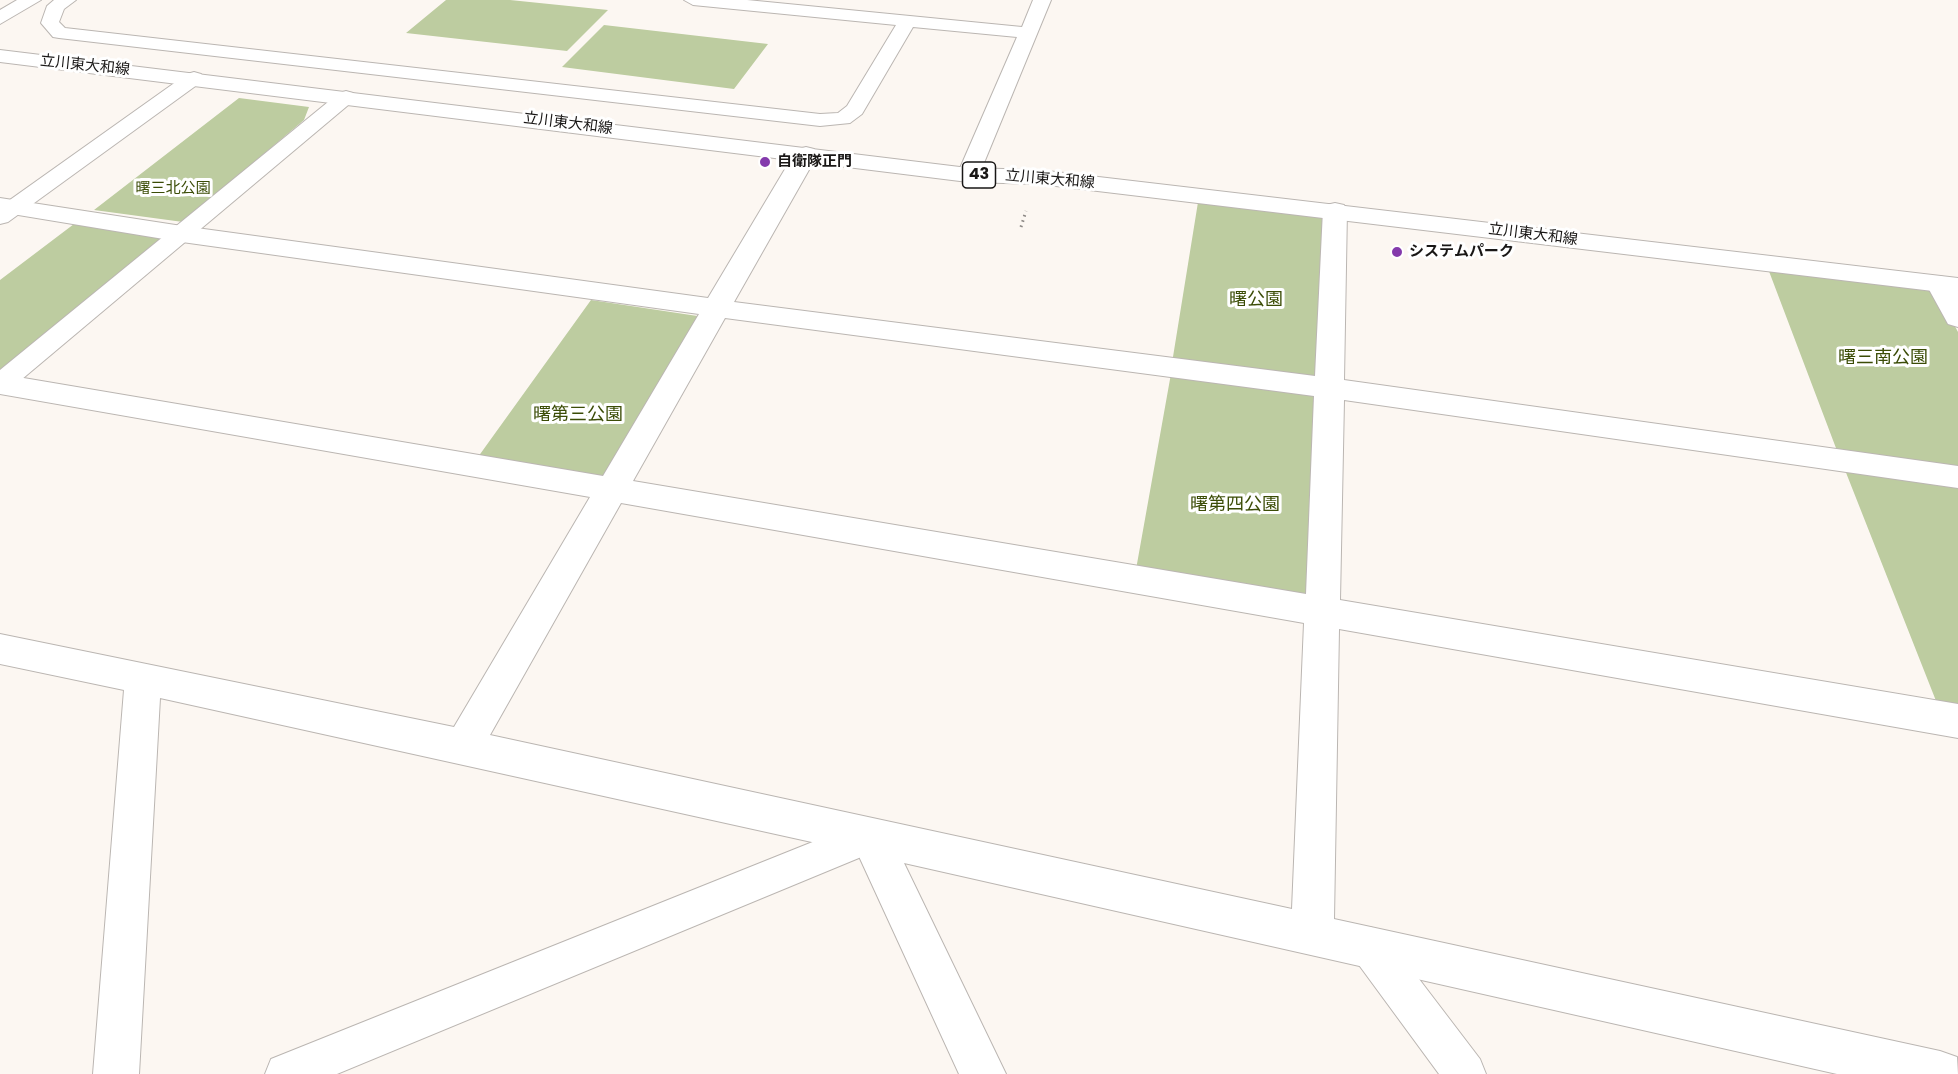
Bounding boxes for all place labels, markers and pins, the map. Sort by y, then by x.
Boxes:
place label: 自衛隊正門 [777,153,852,171]
marker: 自衛隊正門 [758,155,772,169]
place label: システムパーク [1409,243,1514,261]
marker: システムパーク [1390,245,1404,259]

